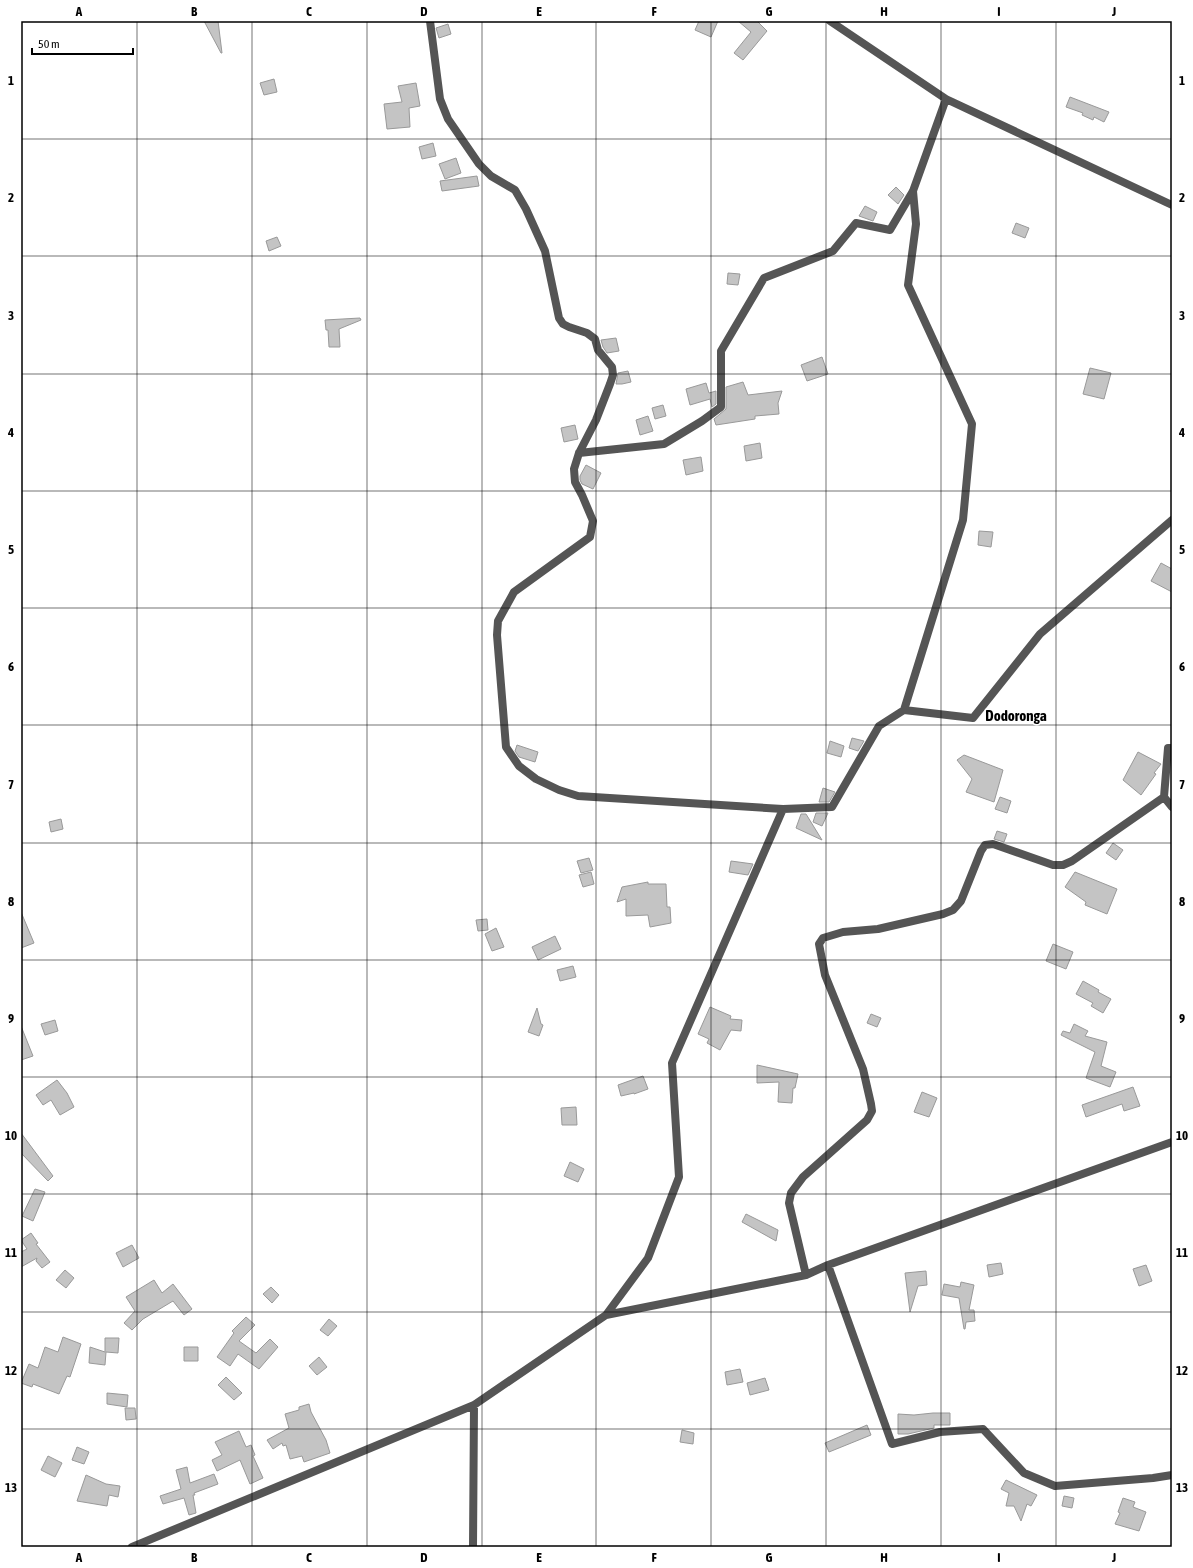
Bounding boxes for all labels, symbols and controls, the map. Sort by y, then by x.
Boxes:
text: A [75,4,83,19]
text: B [191,4,198,19]
text: C [306,4,312,19]
text: D [420,4,428,19]
text: E [536,4,542,19]
text: F [651,4,657,19]
text: G [766,4,773,19]
text: H [880,4,888,19]
text: I [997,4,1001,19]
text: J [1111,4,1116,19]
scale bar [32,30,133,56]
text: 50 m [38,37,60,51]
text: 1 [8,73,14,88]
text: 1 [1179,73,1185,88]
text: 2 [8,190,14,205]
text: 2 [1179,190,1185,205]
text: 3 [8,308,14,323]
text: 3 [1179,308,1185,323]
text: 4 [7,425,14,440]
text: 4 [1178,425,1185,440]
text: 5 [8,542,14,557]
text: 5 [1179,542,1185,557]
text: 6 [8,659,14,674]
text: 6 [1179,659,1185,674]
district label: Dodoronga [985,707,1047,724]
text: 7 [8,777,14,792]
text: 7 [1179,777,1185,792]
text: 8 [8,894,14,909]
text: 8 [1179,894,1185,909]
text: 9 [8,1011,14,1026]
text: 9 [1179,1011,1185,1026]
text: 10 [5,1128,17,1143]
text: 10 [1176,1128,1188,1143]
text: 11 [5,1245,17,1260]
text: 11 [1176,1245,1188,1260]
text: 12 [5,1363,17,1378]
text: 12 [1176,1363,1188,1378]
text: 13 [5,1480,17,1495]
text: 13 [1176,1480,1188,1495]
text: A [75,1550,83,1565]
text: B [191,1550,198,1565]
text: C [306,1550,312,1565]
text: D [420,1550,428,1565]
text: E [536,1550,542,1565]
text: F [651,1550,657,1565]
text: G [766,1550,773,1565]
text: H [880,1550,888,1565]
text: I [997,1550,1001,1565]
text: J [1111,1550,1116,1565]

